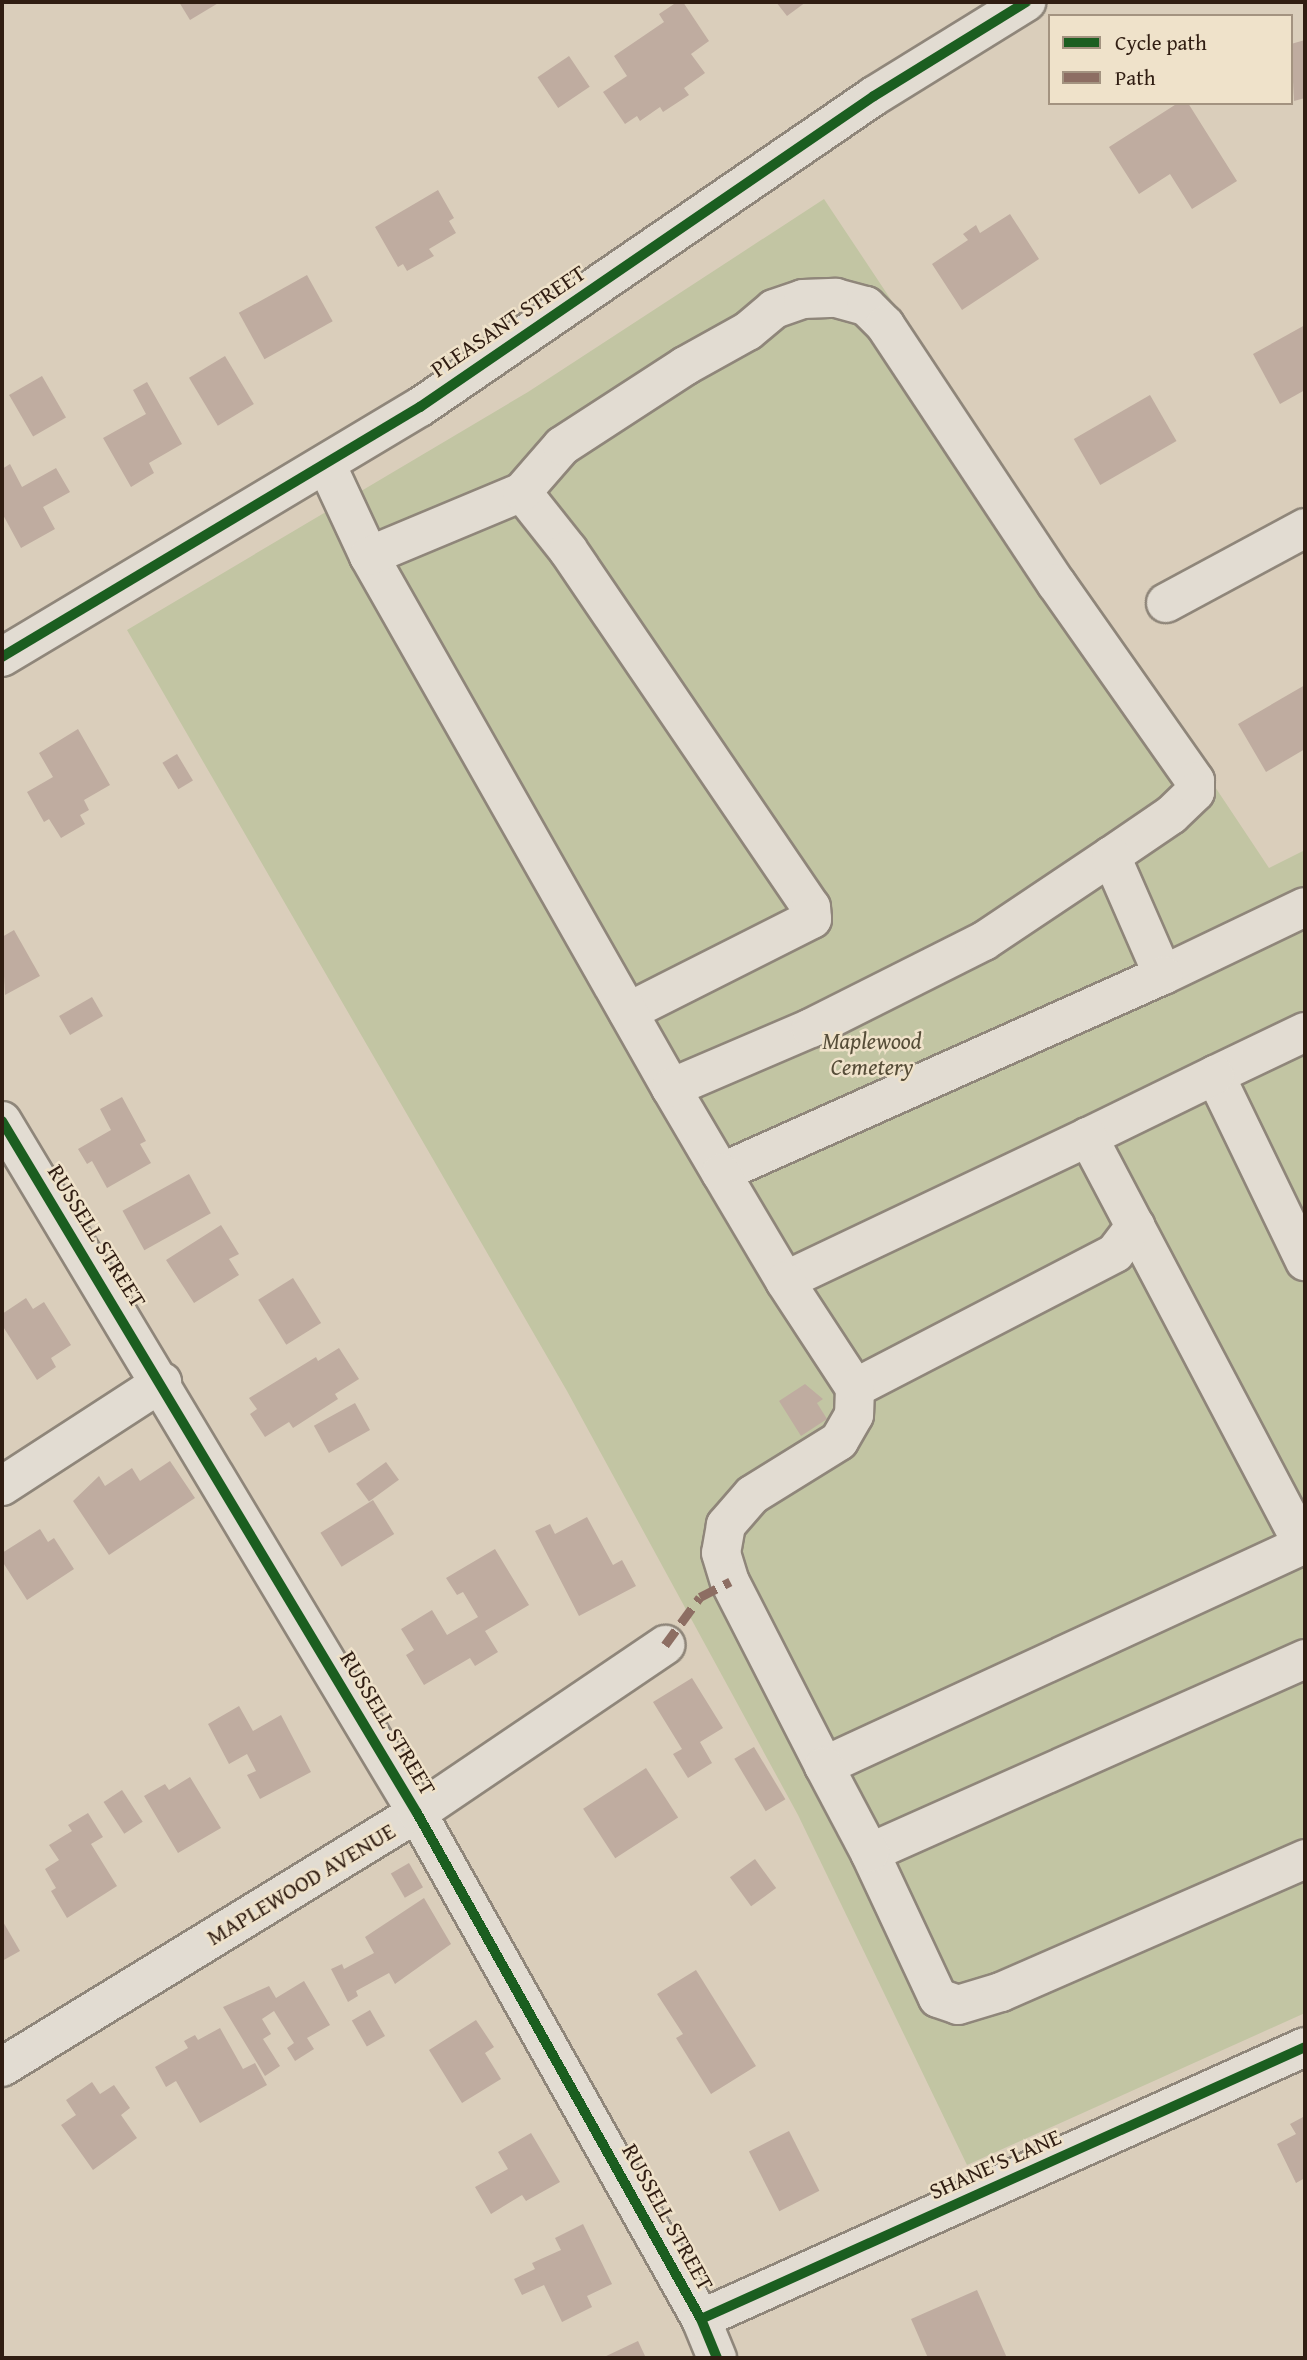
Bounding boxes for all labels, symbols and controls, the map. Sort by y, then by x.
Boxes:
legend [1048,14,1293,105]
text: Cycle path [1115,27,1207,58]
text: Path [1115,62,1155,93]
street label: PLEASANT STREET [425,259,591,383]
park label: Maplewood Cemetery [822,1027,922,1081]
street label: RUSSELL STREET [42,1159,152,1313]
street label: RUSSELL STREET [334,1646,442,1800]
street label: MAPLEWOOD AVENUE [202,1817,400,1951]
street label: SHANE'S LANE [925,2123,1065,2205]
street label: RUSSELL STREET [616,2139,720,2295]

